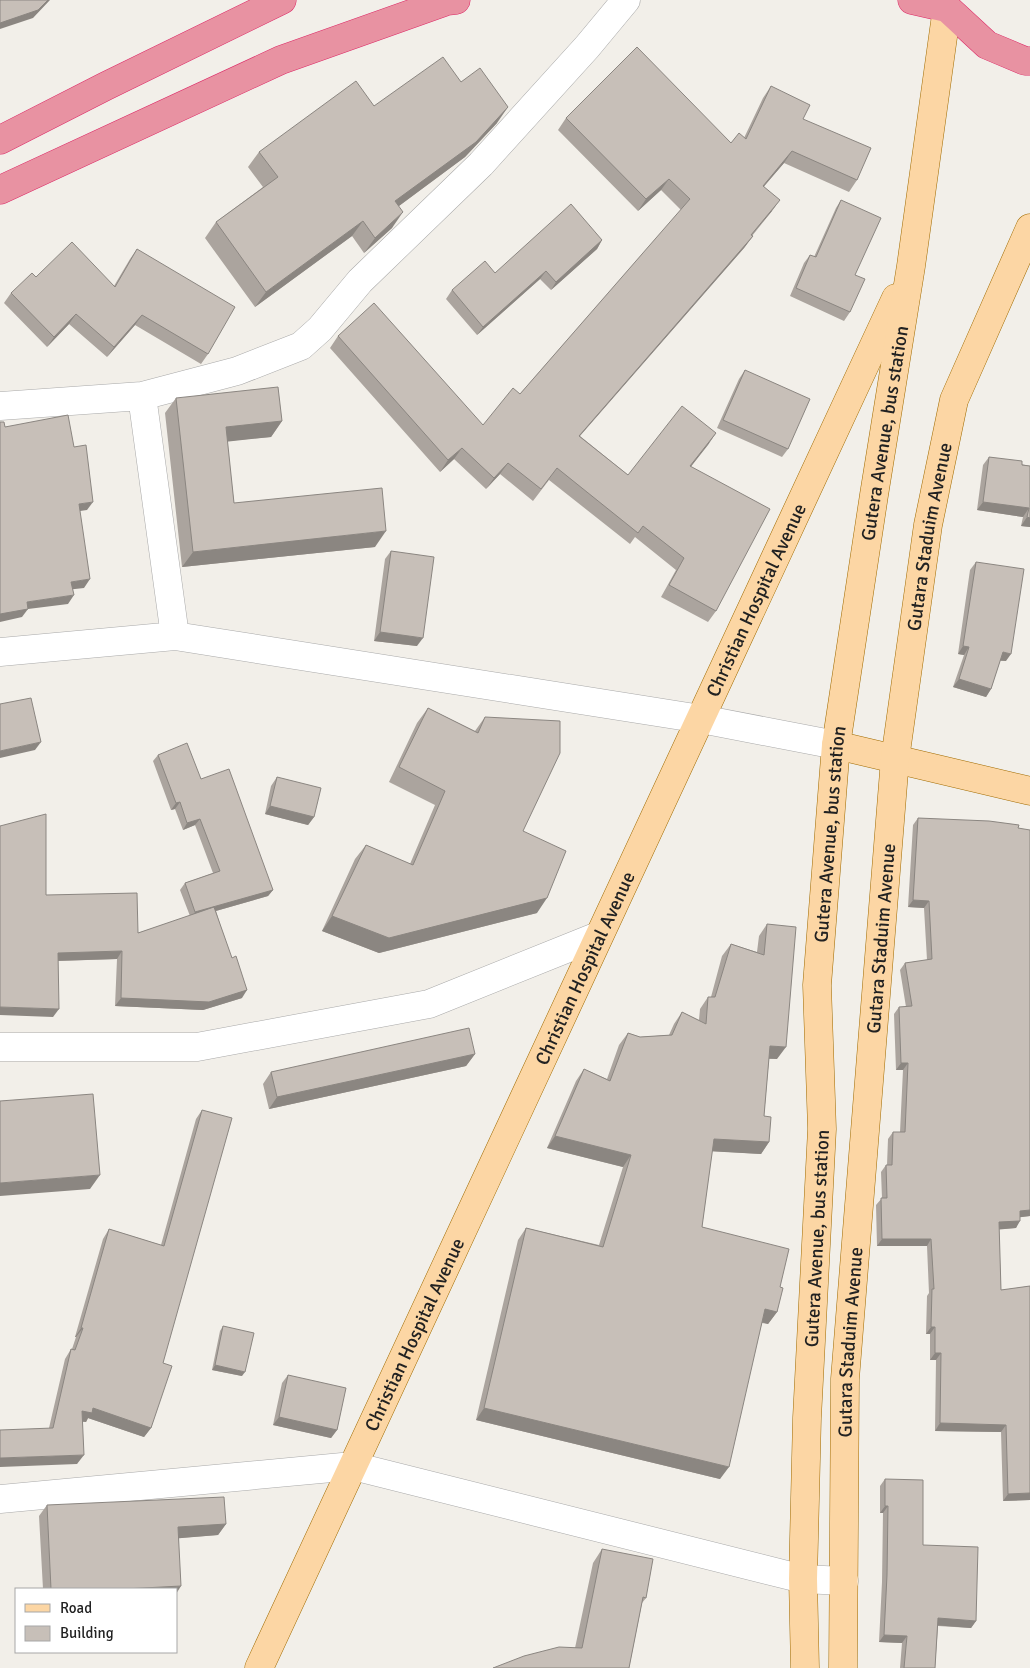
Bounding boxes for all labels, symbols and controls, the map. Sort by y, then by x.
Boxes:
street label: Gutera Avenue, bus station [856,324,914,542]
street label: Gutara Staduim Avenue [902,440,958,632]
street label: Christian Hospital Avenue [701,500,812,701]
street label: Gutera Avenue, bus station [809,724,852,944]
street label: Gutara Staduim Avenue [862,842,901,1035]
street label: Christian Hospital Avenue [530,868,641,1069]
street label: Gutera Avenue, bus station [800,1129,835,1348]
street label: Christian Hospital Avenue [360,1234,470,1435]
street label: Gutara Staduim Avenue [834,1246,869,1437]
legend [15,1588,178,1653]
text: Road [60,1599,92,1617]
text: Building [60,1624,114,1642]

